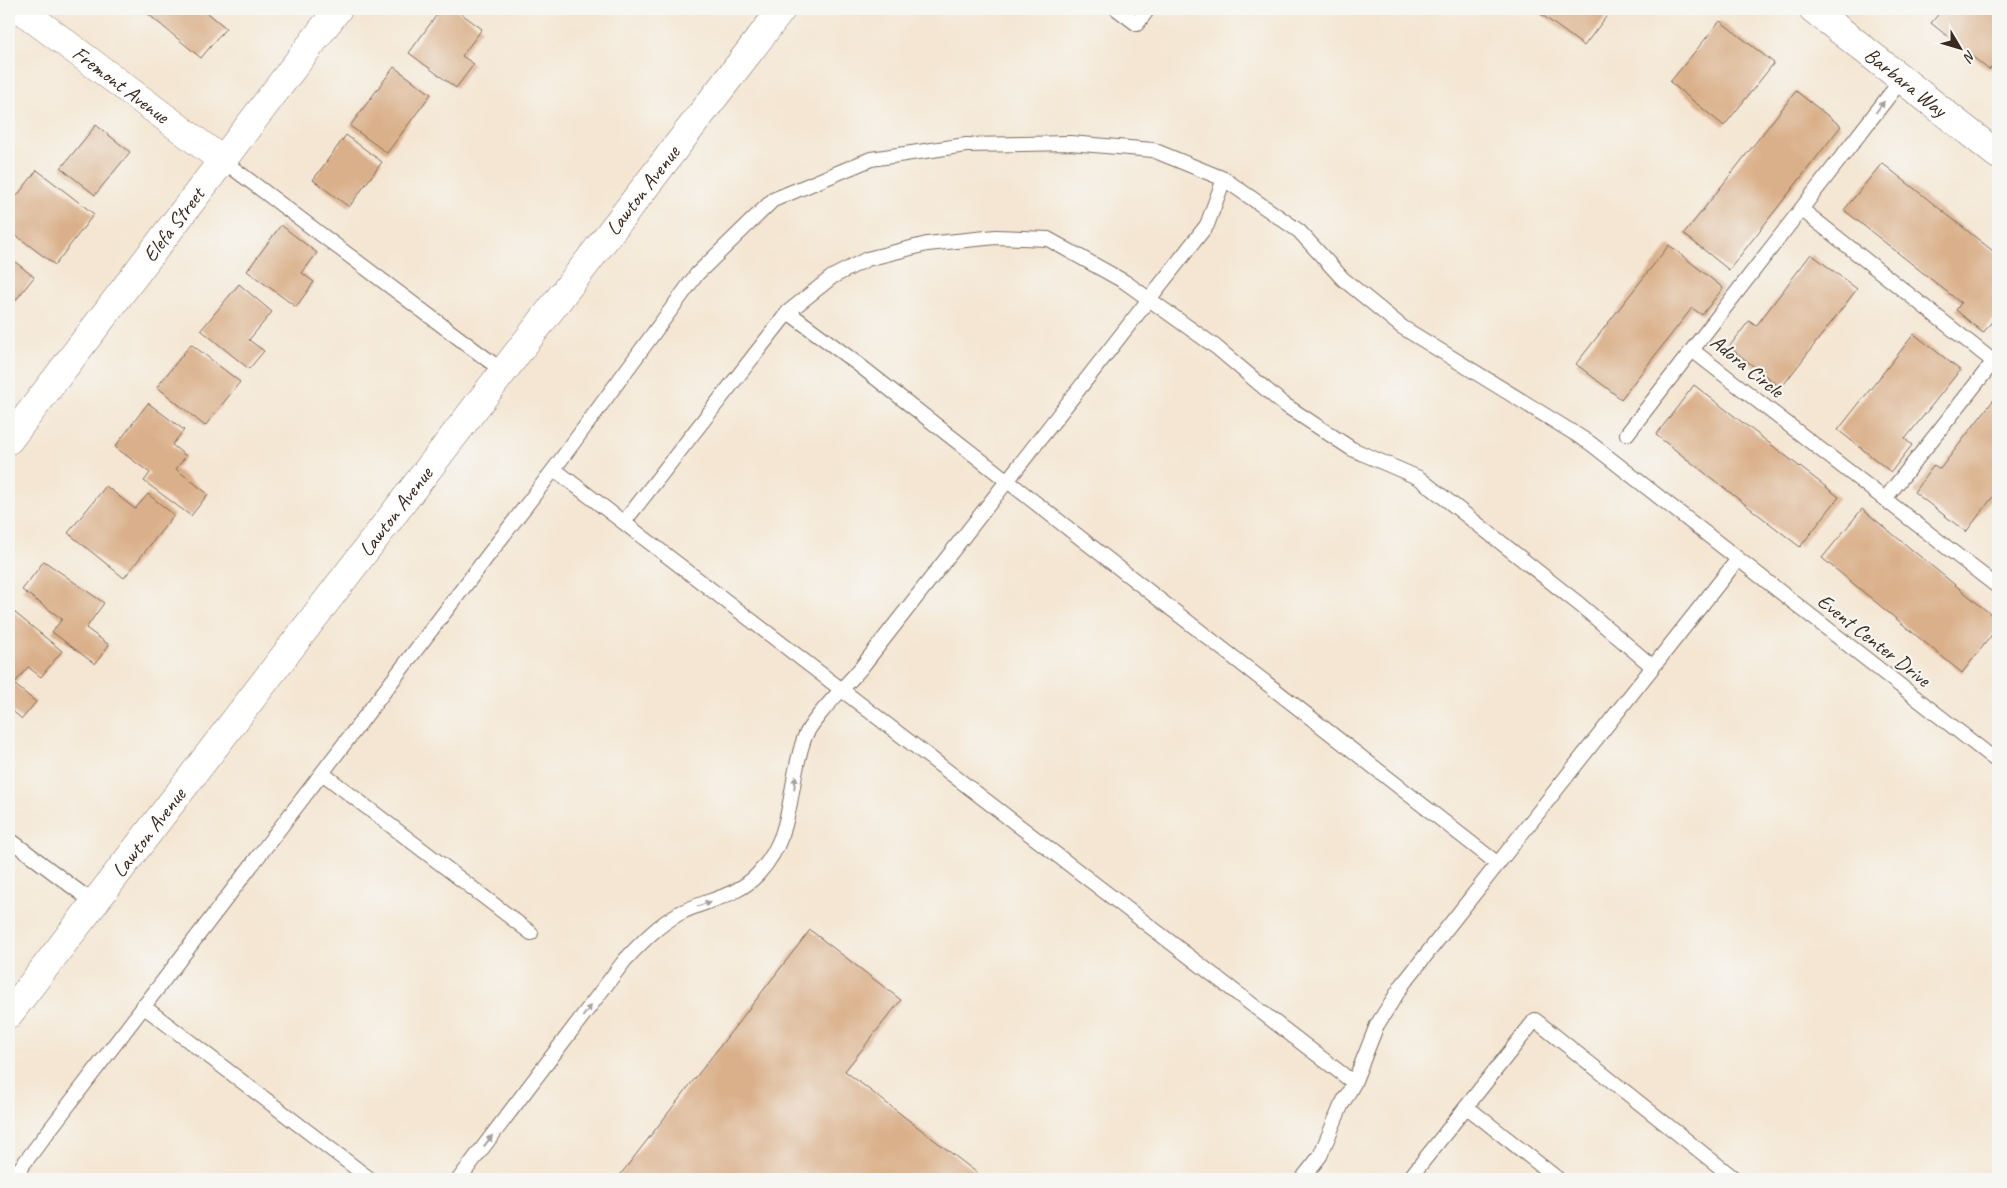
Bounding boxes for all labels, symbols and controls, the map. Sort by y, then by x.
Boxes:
north arrow [1934,22,1984,72]
street label: Fremont Avenue [68,40,175,130]
street label: Barbara Way [1859,42,1953,124]
text: N [1959,47,1979,66]
one-way arrow [1875,101,1886,114]
street label: Lawton Avenue [600,140,686,240]
street label: Elefa Street [137,181,211,267]
street label: Adora Circle [1705,329,1790,405]
street label: Lawton Avenue [353,461,439,561]
street label: Event Center Drive [1812,588,1937,693]
one-way arrow [791,774,799,790]
street label: Lawton Avenue [106,782,192,882]
one-way arrow [697,900,712,907]
one-way arrow [582,1004,592,1018]
one-way arrow [483,1134,494,1147]

